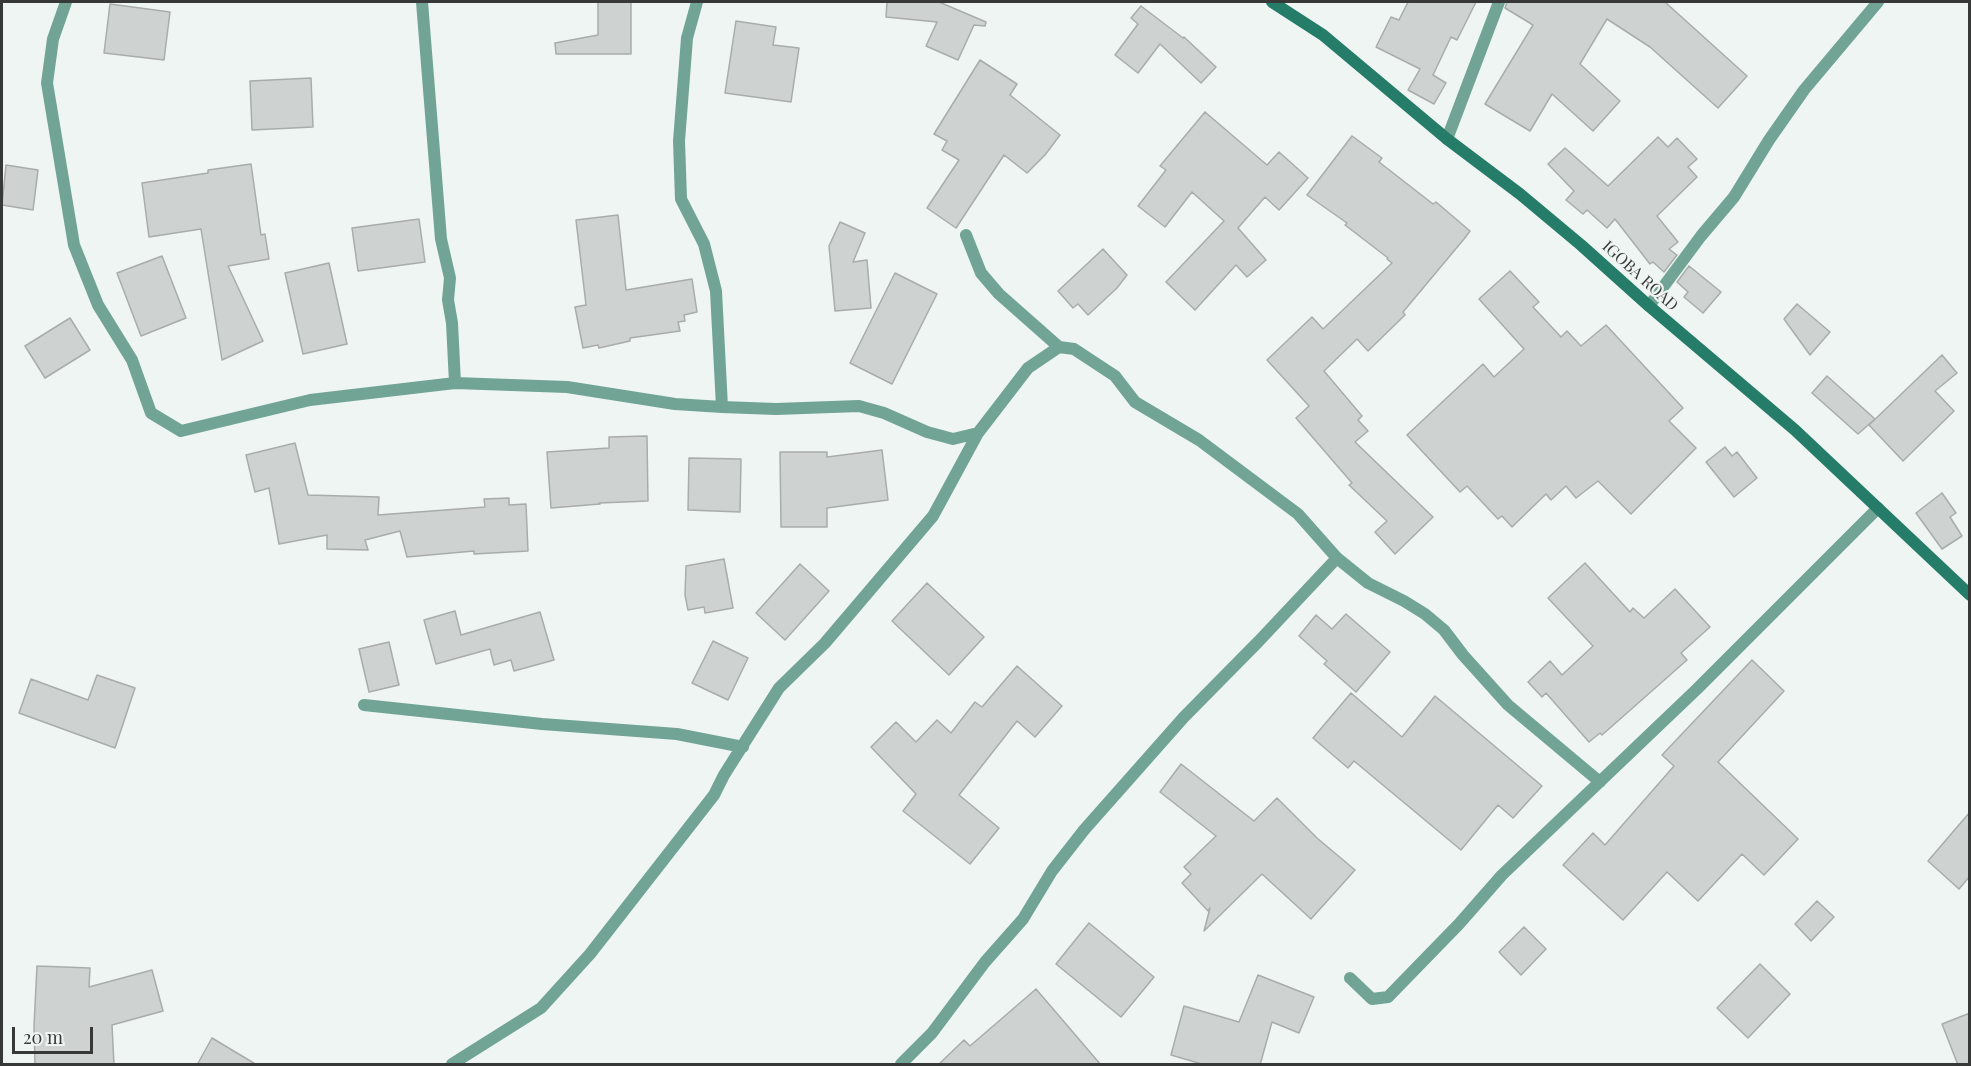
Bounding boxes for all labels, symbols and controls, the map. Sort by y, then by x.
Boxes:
street label: IGOBA ROAD [1598,237,1682,315]
scale bar [15,1015,96,1053]
text: 20 m [23,1025,63,1049]

